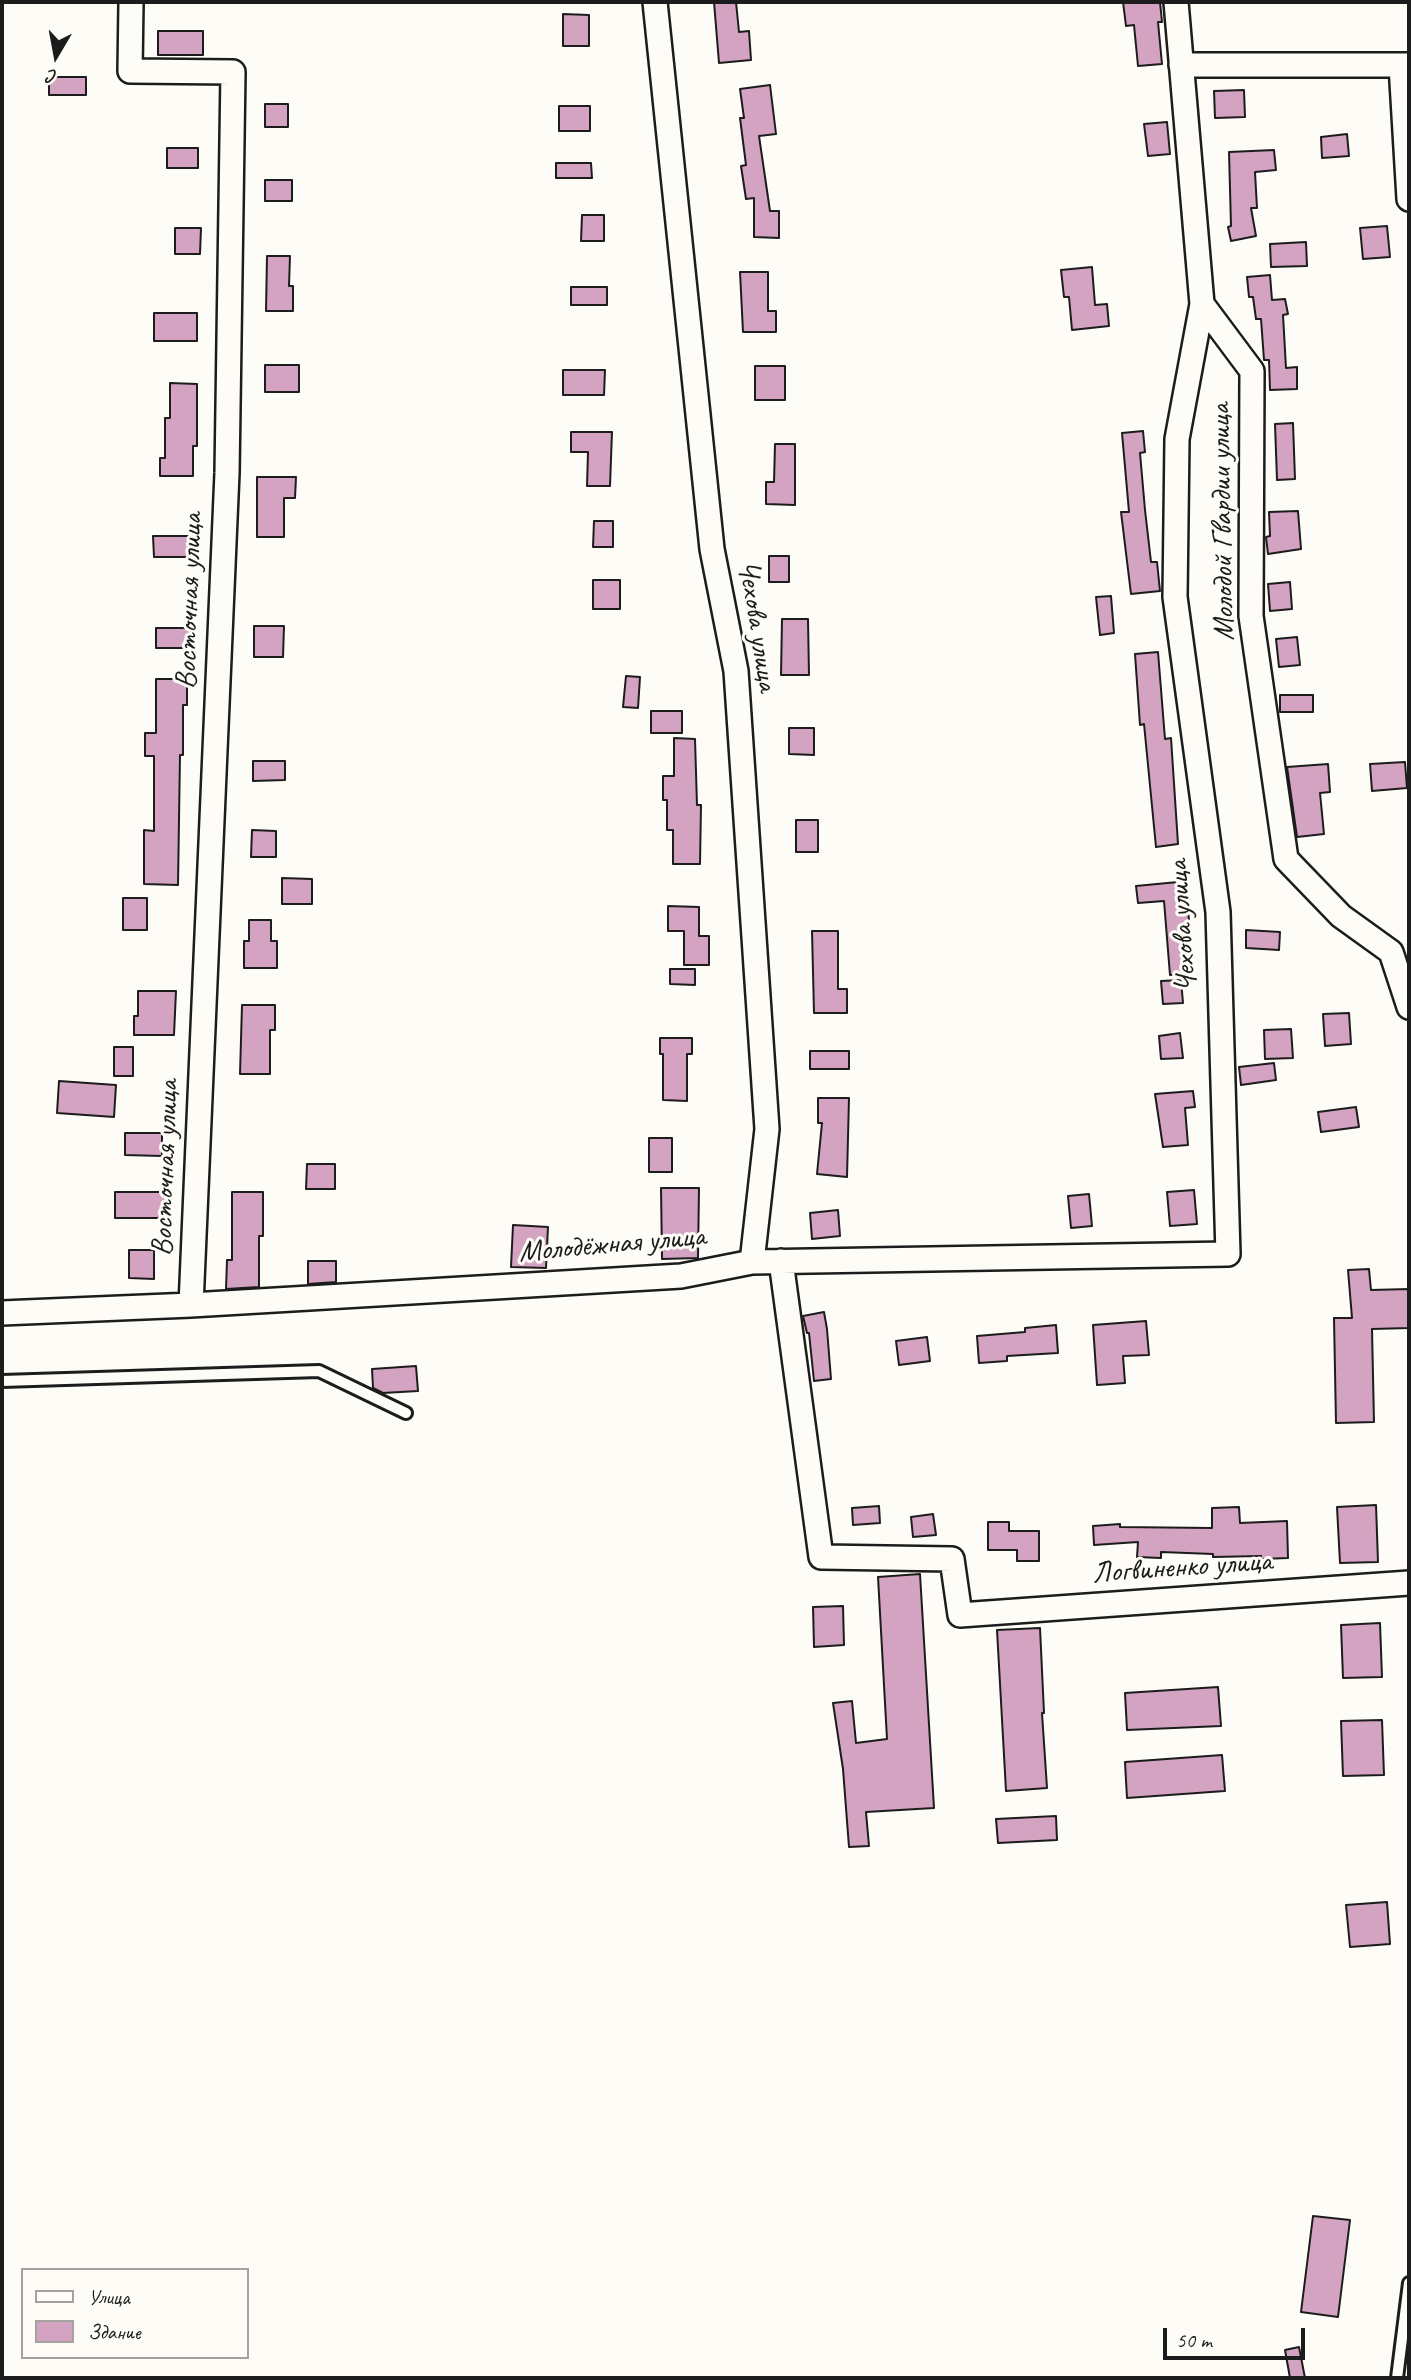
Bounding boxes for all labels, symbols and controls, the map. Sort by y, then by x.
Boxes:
north arrow [21,21,91,91]
text: С [46,64,59,89]
street label: Молодой Гвардии улица [1203,403,1243,641]
street label: Восточная улица [169,512,211,690]
street label: Чехова улица [729,558,785,694]
street label: Чехова улица [1160,859,1206,993]
street label: Восточная улица [145,1079,187,1257]
street label: Молодёжная улица [517,1219,707,1271]
street label: Логвиненко улица [1091,1544,1273,1592]
legend [21,2268,248,2359]
text: Улица [88,2284,130,2310]
scale bar [1166,2314,1308,2358]
text: Здание [88,2319,141,2345]
text: 50 m [1176,2327,1212,2353]

